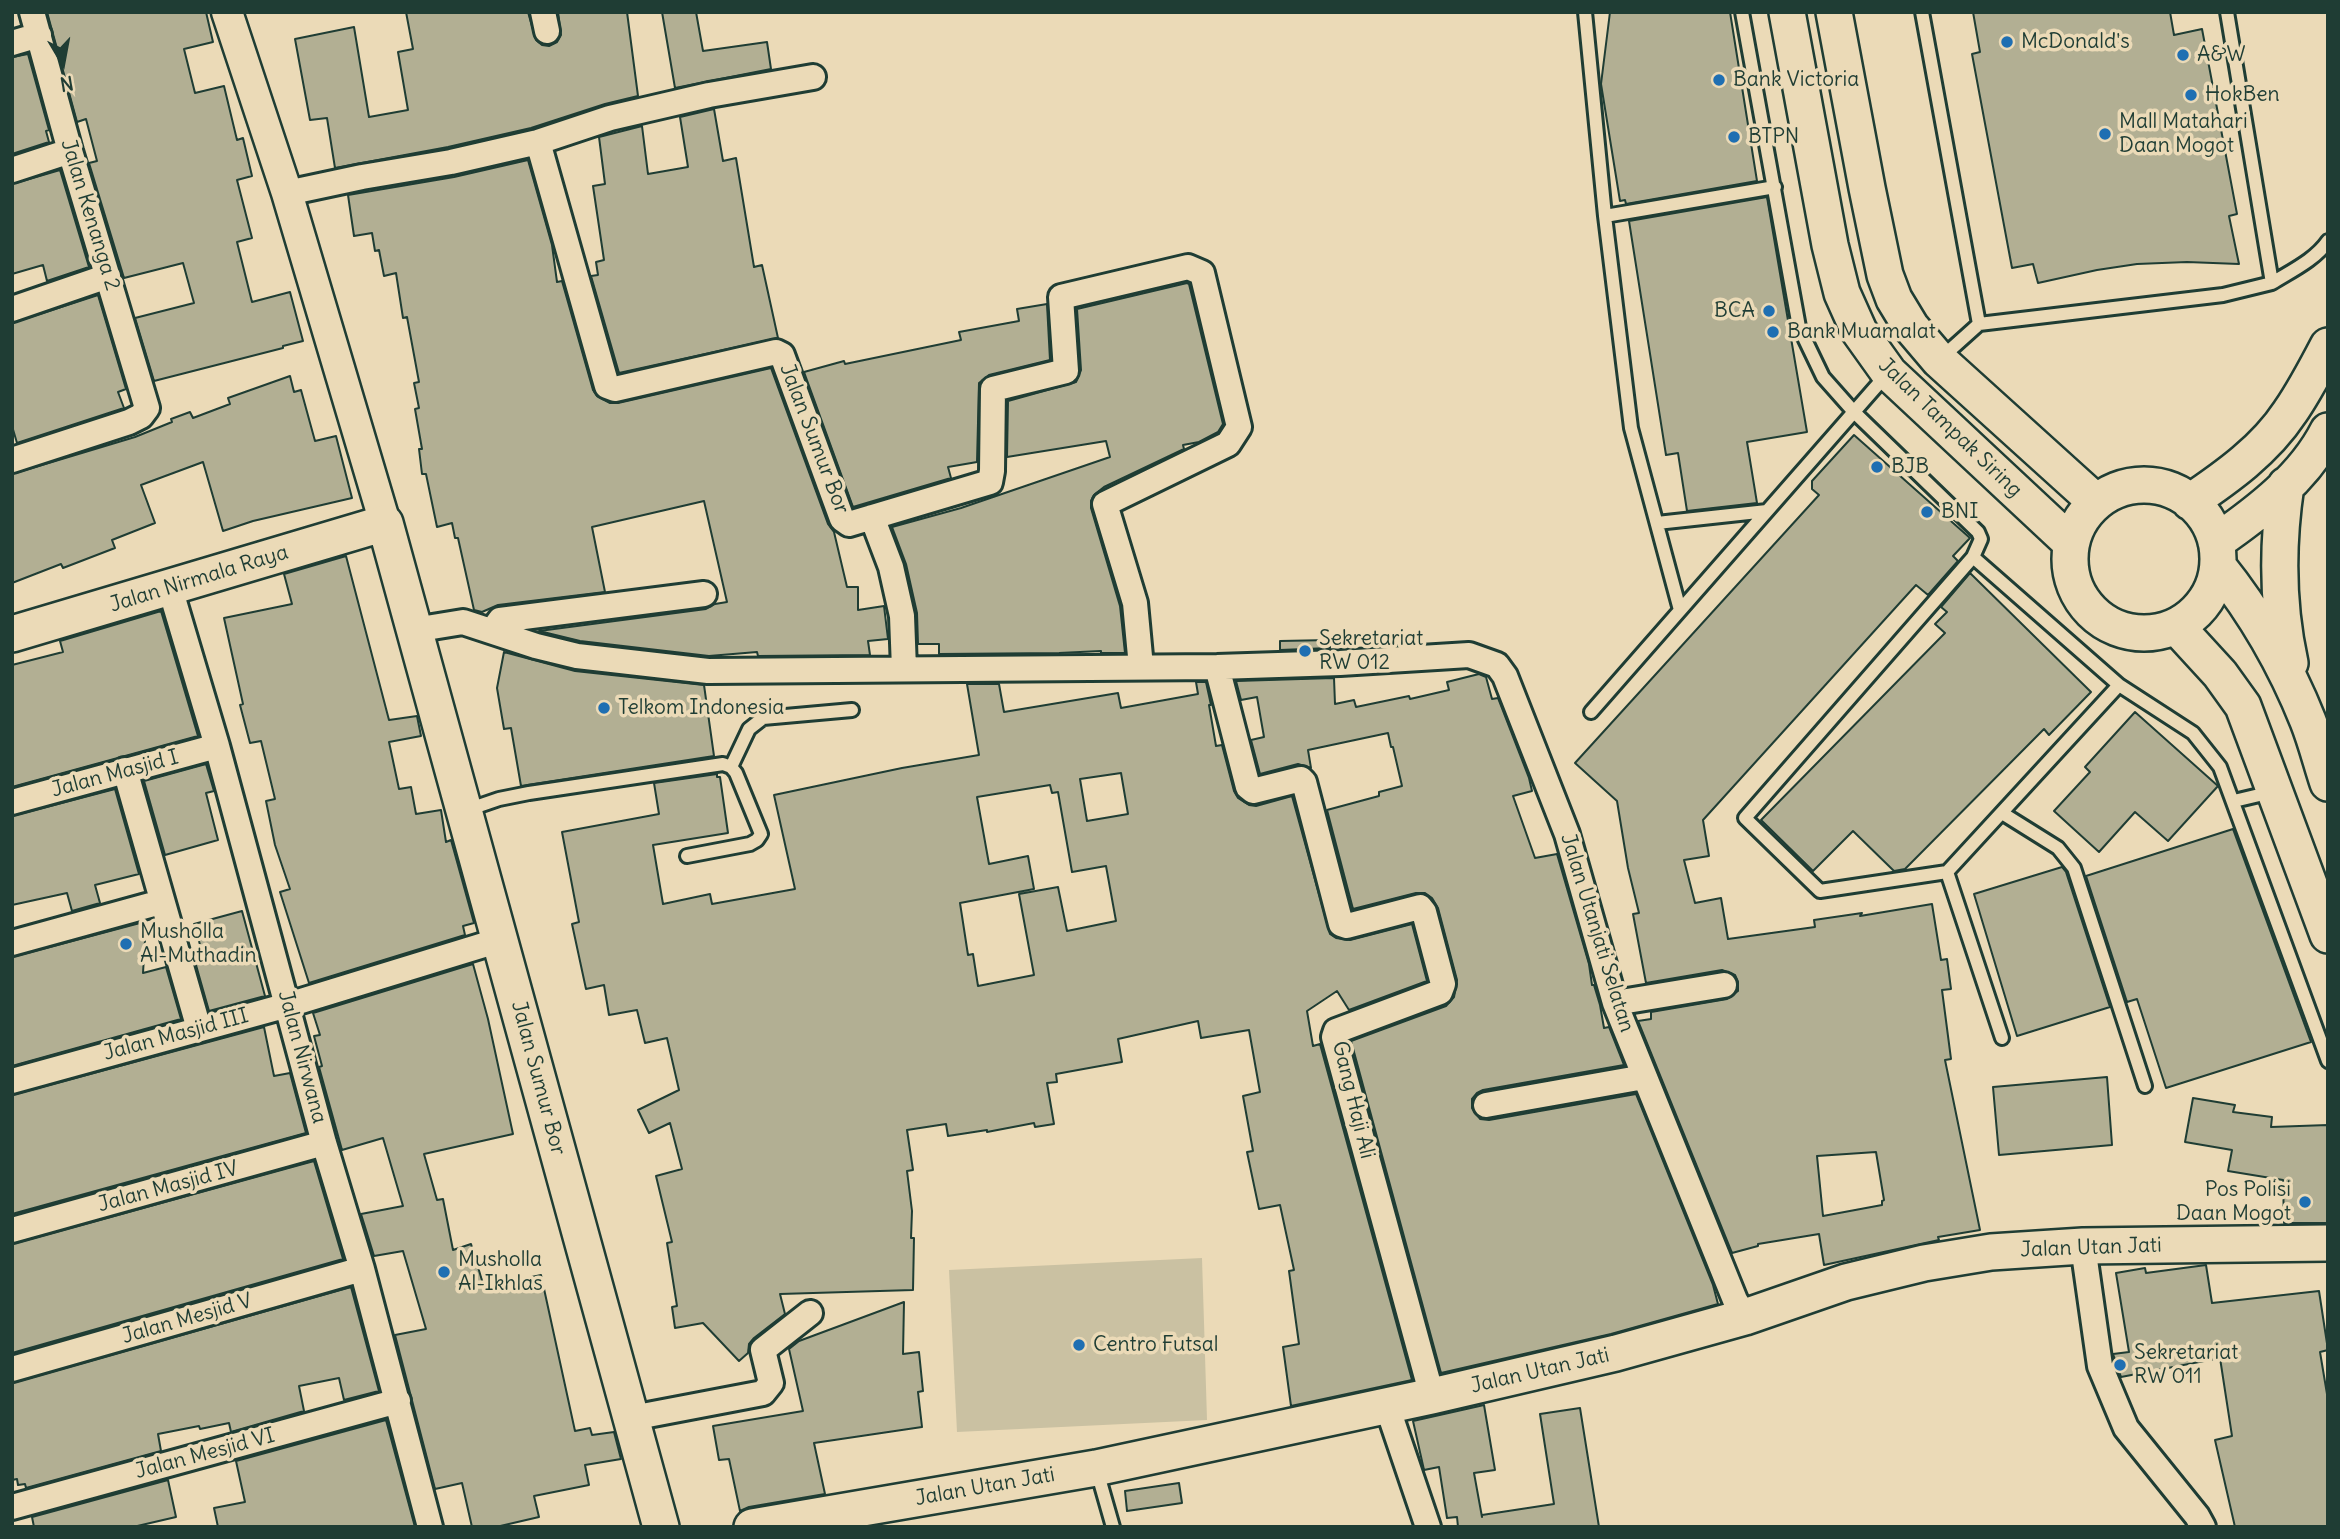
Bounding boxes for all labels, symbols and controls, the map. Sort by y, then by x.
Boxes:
north arrow [28,28,98,98]
place label: McDonald's [2021,29,2130,55]
marker: McDonald's [1999,34,2015,50]
place label: A&W [2197,42,2246,68]
marker: A&W [2175,47,2191,63]
place label: Bank Victoria [1733,67,1859,93]
text: N [58,71,75,97]
marker: Bank Victoria [1711,72,1727,88]
place label: HokBen [2205,82,2280,108]
marker: HokBen [2183,87,2199,103]
place label: Mall Matahari Daan Mogot [2119,109,2248,159]
place label: BTPN [1748,124,1799,150]
marker: Mall Matahari Daan Mogot [2097,126,2113,142]
marker: BTPN [1726,129,1742,145]
street label: Jalan Kenanga 2 [55,136,125,294]
place label: BCA [1714,298,1755,324]
marker: BCA [1761,303,1777,319]
place label: Bank Muamalat [1787,319,1936,345]
marker: Bank Muamalat [1765,324,1781,340]
street label: Jalan Tampak Siring [1873,353,2027,503]
street label: Jalan Sumur Bor [774,360,854,518]
place label: BJB [1891,454,1929,480]
marker: BJB [1869,459,1885,475]
place label: BNI [1941,499,1978,525]
marker: BNI [1919,504,1935,520]
street label: Jalan Nirmala Raya [107,540,291,618]
place label: Sekretariat RW 012 [1319,626,1423,676]
marker: Sekretariat RW 012 [1297,643,1313,659]
place label: Telkom Indonesia [618,695,784,721]
marker: Telkom Indonesia [596,700,612,716]
street label: Jalan Masjid I [49,745,181,803]
street label: Jalan Utanjati Selatan [1555,831,1639,1035]
place label: Musholla Al-Muthadin [140,919,257,969]
marker: Musholla Al-Muthadin [118,936,134,952]
street label: Jalan Nirwana [272,988,332,1126]
street label: Jalan Sumur Bor [505,998,571,1158]
street label: Jalan Masjid III [101,1004,251,1066]
street label: Gang Haji Ali [1326,1039,1380,1161]
street label: Jalan Masjid IV [95,1156,241,1218]
place label: Pos Polisi Daan Mogot [2176,1177,2291,1227]
marker: Pos Polisi Daan Mogot [2297,1194,2313,1210]
street label: Jalan Utan Jati [2020,1233,2162,1263]
place label: Musholla Al-Ikhlas [458,1247,543,1297]
marker: Musholla Al-Ikhlas [436,1264,452,1280]
street label: Jalan Mesjid V [119,1288,255,1350]
place label: Centro Futsal [1093,1332,1219,1358]
marker: Centro Futsal [1071,1337,1087,1353]
place label: Sekretariat RW 011 [2134,1340,2238,1390]
street label: Jalan Utan Jati [1468,1343,1612,1399]
marker: Sekretariat RW 011 [2112,1357,2128,1373]
street label: Jalan Mesjid VI [133,1423,277,1485]
street label: Jalan Utan Jati [913,1462,1057,1512]

